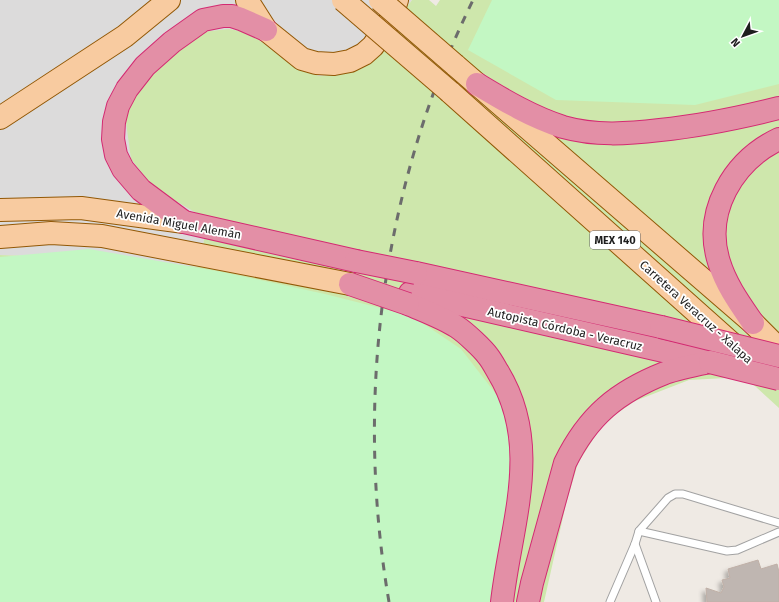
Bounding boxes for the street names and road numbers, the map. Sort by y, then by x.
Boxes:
street label: Avenida Miguel Alemán [116,206,242,242]
road number: MEX 140 [590,231,640,249]
street label: Carretera Veracruz - Xalapa [637,258,755,366]
street label: Autopista Córdoba - Veracruz [486,304,644,354]

